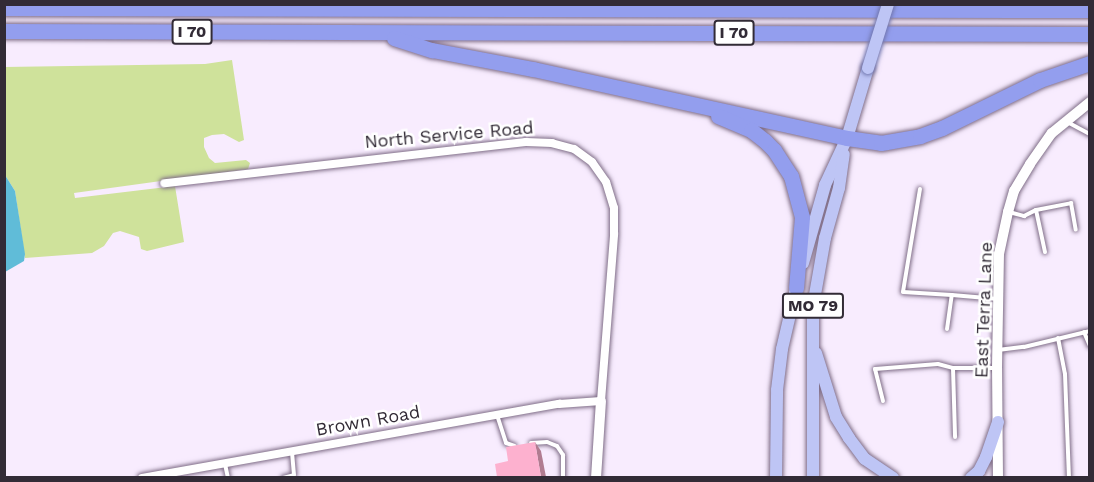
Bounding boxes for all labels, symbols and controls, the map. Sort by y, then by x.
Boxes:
road number: I 70 [171,19,213,45]
road number: I 70 [713,20,755,46]
street label: North Service Road [364,117,534,153]
street label: East Terra Lane [971,241,997,379]
road number: MO 79 [782,293,844,319]
street label: Brown Road [314,401,422,441]

